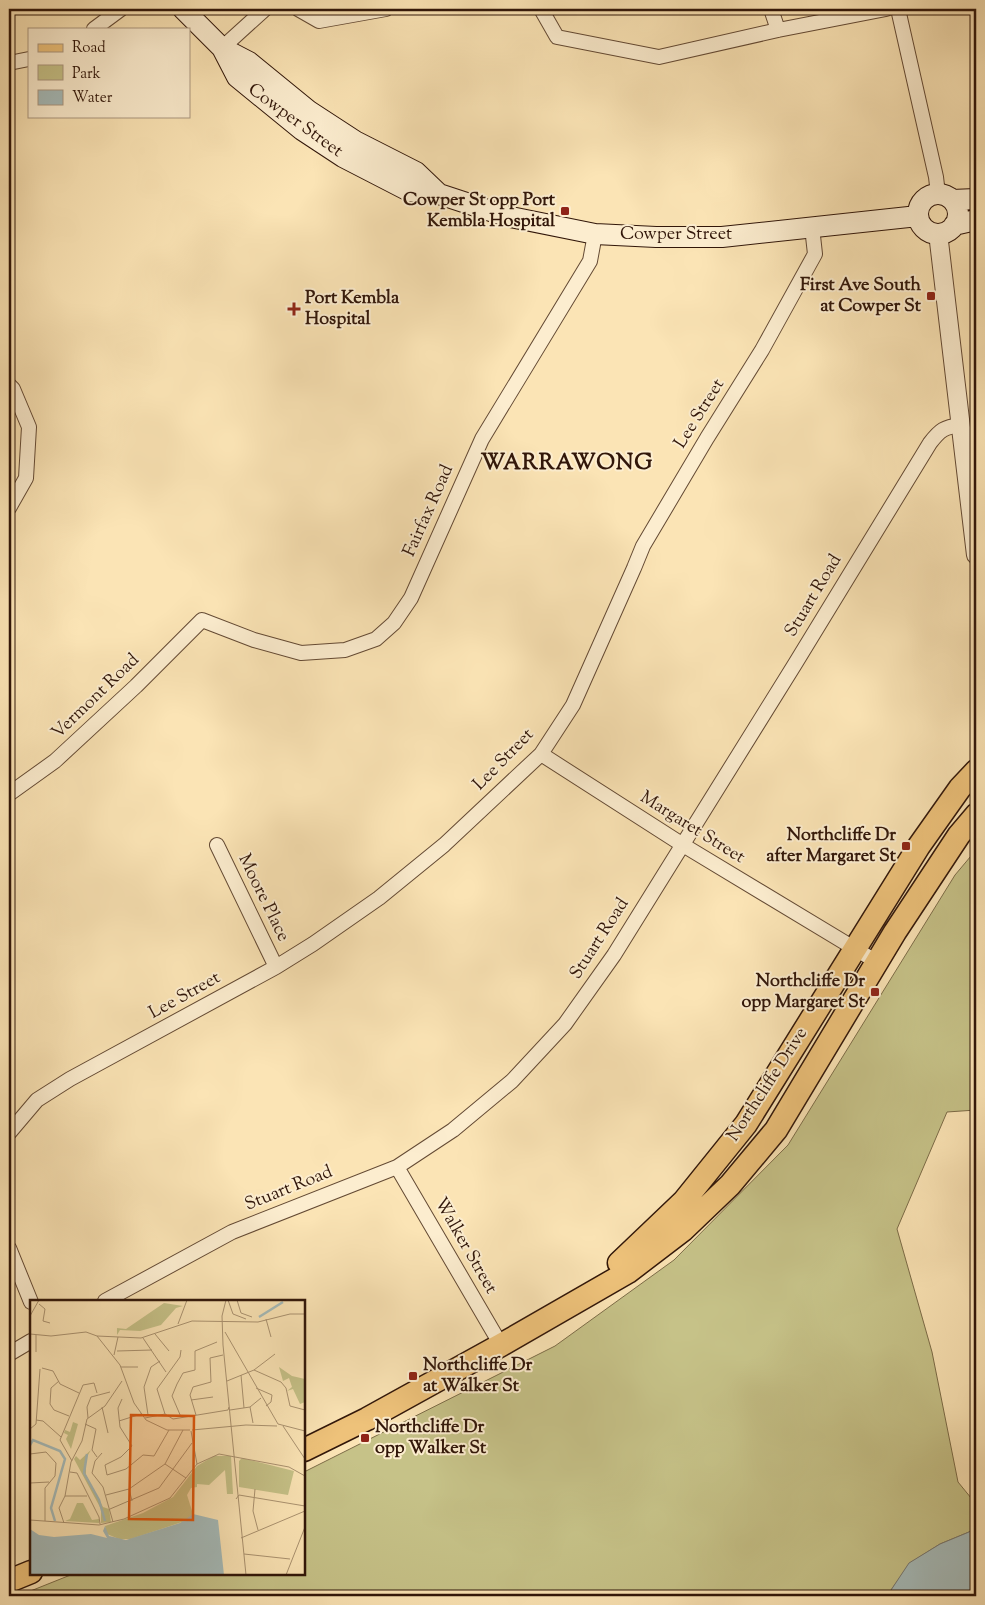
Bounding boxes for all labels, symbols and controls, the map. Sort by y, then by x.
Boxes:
legend [28,28,190,118]
text: Road [72,38,106,59]
text: Park [72,64,101,85]
street label: Cowper Street [242,77,348,165]
text: Water [72,88,113,109]
place label: Cowper St opp Port Kembla Hospital [403,188,556,235]
marker: Cowper St opp Port Kembla Hospital [559,205,571,217]
street label: Cowper Street [620,222,732,248]
place label: First Ave South at Cowper St [800,273,922,320]
place label: Port Kembla Hospital [305,286,400,333]
marker: First Ave South at Cowper St [925,290,937,302]
marker: Port Kembla Hospital [287,302,301,316]
street label: Lee Street [668,374,732,454]
district label: WARRAWONG [481,448,653,480]
street label: Fairfax Road [397,461,461,561]
street label: Stuart Road [779,550,849,642]
street label: Vermont Road [46,648,146,746]
street label: Lee Street [468,723,540,797]
street label: Margaret Street [634,785,750,871]
place label: Northcliffe Dr after Margaret St [766,823,897,870]
marker: Northcliffe Dr after Margaret St [900,840,912,852]
street label: Moore Place [231,850,295,946]
street label: Stuart Road [564,893,636,985]
street label: Lee Street [145,966,225,1026]
place label: Northcliffe Dr opp Margaret St [742,969,866,1016]
marker: Northcliffe Dr opp Margaret St [869,986,881,998]
street label: Northcliffe Drive [721,1023,815,1147]
street label: Stuart Road [241,1160,337,1218]
street label: Walker Street [427,1193,503,1299]
inset map [30,1300,305,1575]
place label: Northcliffe Dr at Walker St [423,1353,532,1400]
marker: Northcliffe Dr at Walker St [407,1370,419,1382]
place label: Northcliffe Dr opp Walker St [375,1415,487,1462]
marker: Northcliffe Dr opp Walker St [359,1432,371,1444]

